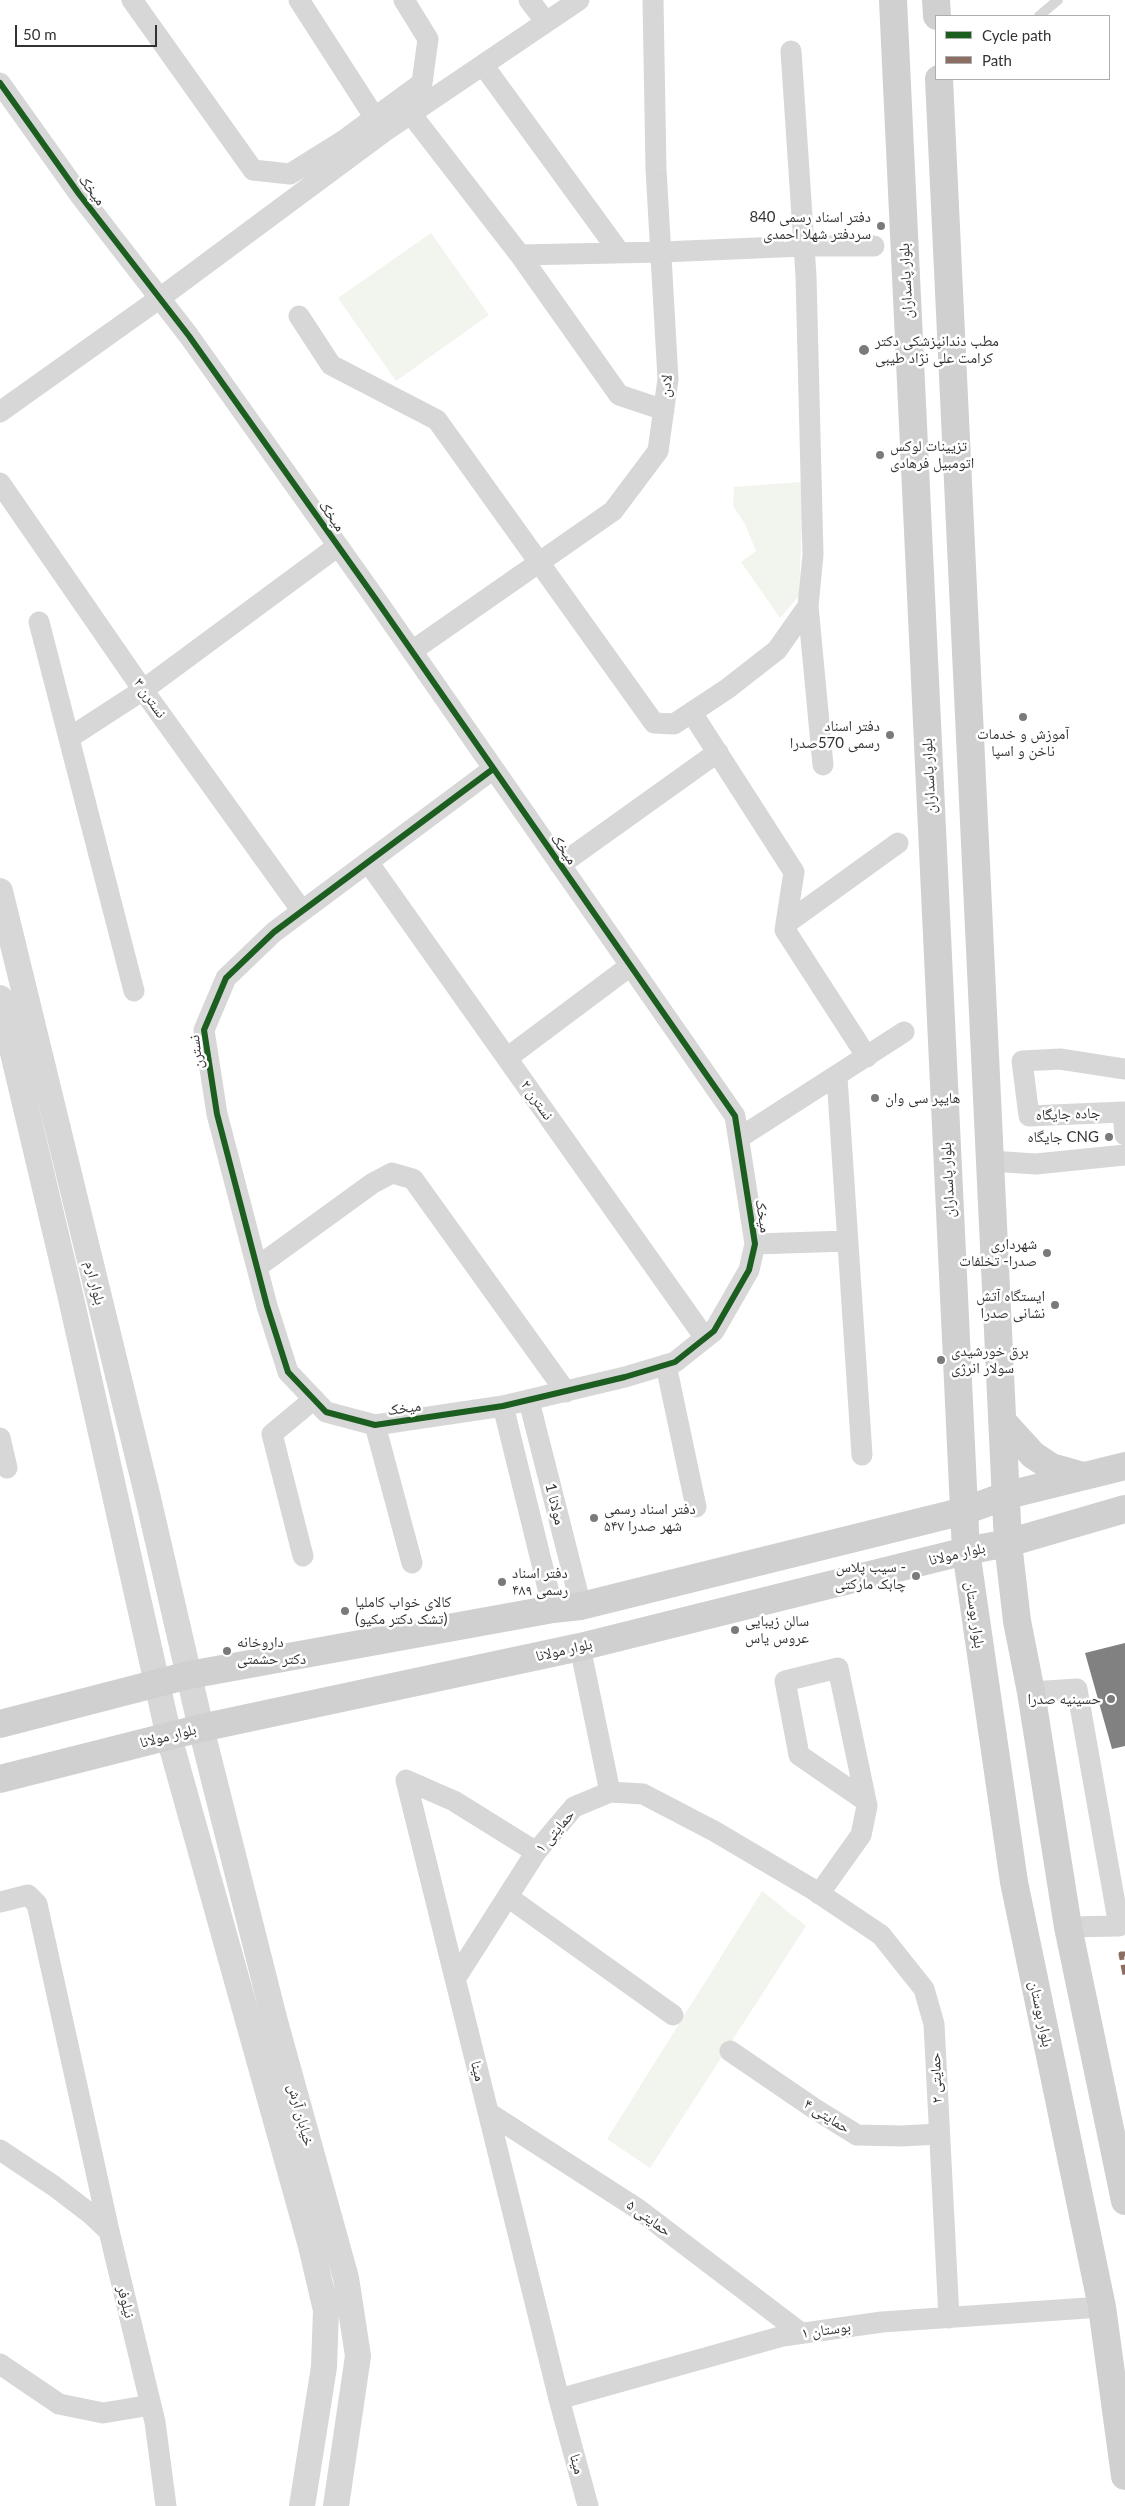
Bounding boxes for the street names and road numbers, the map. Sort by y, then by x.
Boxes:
street label: میخک [75,171,109,209]
street label: بلوار پاسداران [895,243,917,319]
street label: لادن [656,374,676,398]
street label: میخک [315,497,349,535]
street label: نسترن ۳ [130,674,170,722]
street label: بلوار پاسداران [918,738,940,814]
street label: میخک [547,830,581,868]
street label: نسترن [185,1034,207,1070]
street label: نسترن ۲ [517,1076,557,1124]
street label: جاده جایگاه [1035,1104,1101,1124]
street label: بلوار پاسداران [937,1142,959,1218]
street label: میخک [751,1198,775,1234]
street label: بلوار ارم [81,1259,109,1307]
street label: میخک [386,1397,422,1419]
street label: مولانا 1 [541,1481,569,1527]
street label: بلوار مولانا [927,1539,987,1569]
street label: بلوار بوستان [961,1581,989,1649]
street label: بلوار مولانا [534,1635,594,1665]
street label: بلوار مولانا [138,1720,198,1752]
street label: حمایتی ۱ [531,1806,579,1856]
street label: بلوار بوستان [1025,1979,1057,2049]
street label: حمایتی ۲ [926,2052,946,2104]
street label: مینا [467,2059,489,2083]
street label: خیابان آرش [284,2082,318,2148]
street label: حمایتی ۴ [801,2095,853,2137]
street label: حمایتی ۵ [623,2196,675,2240]
street label: نیلوفر [113,2284,139,2320]
street label: بوستان ۱ [800,2318,852,2342]
street label: مینا [566,2452,588,2476]

